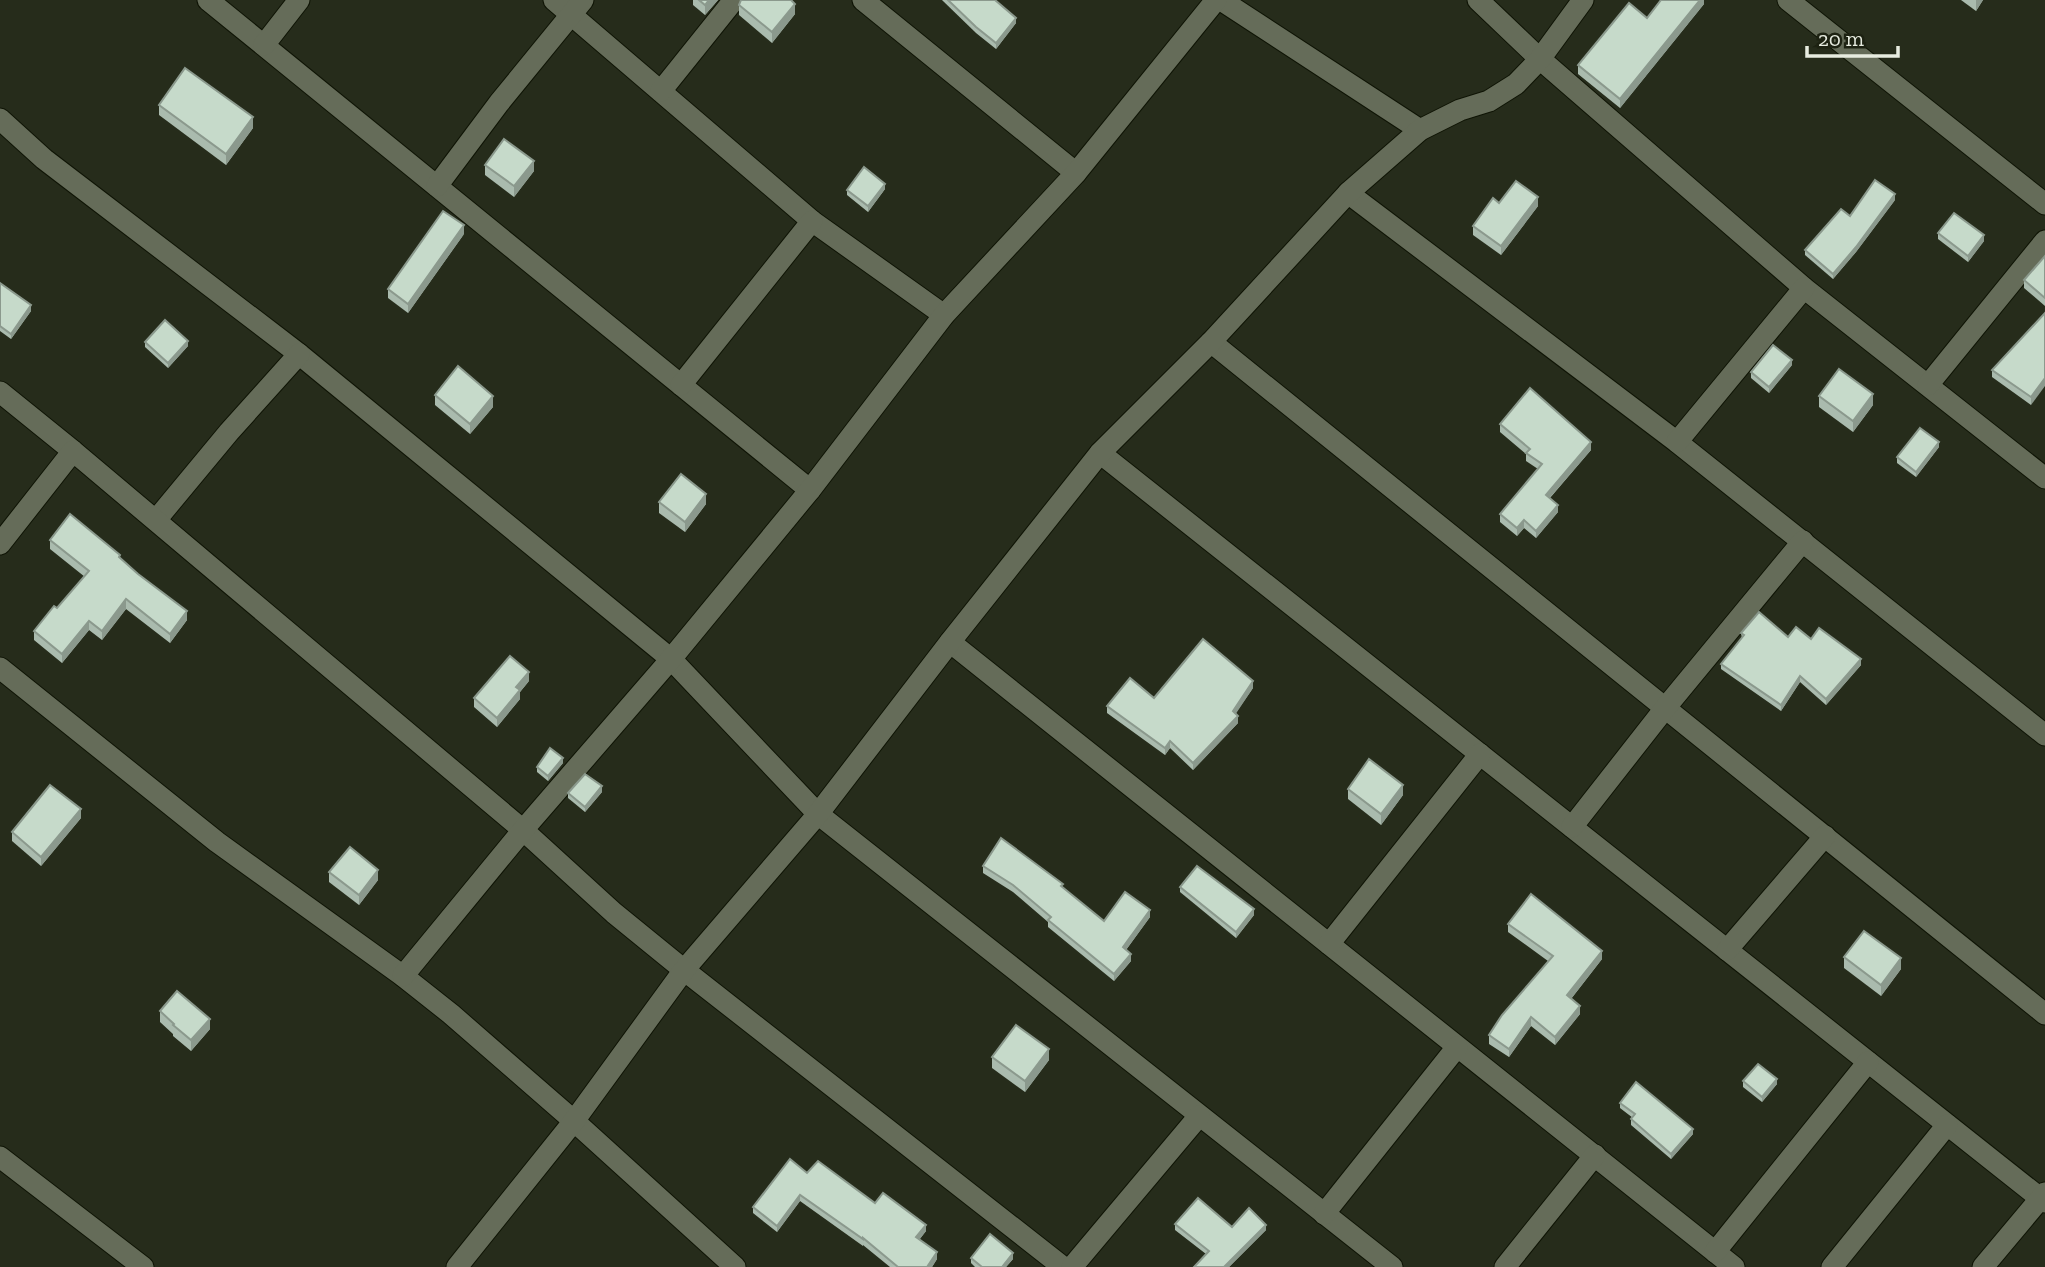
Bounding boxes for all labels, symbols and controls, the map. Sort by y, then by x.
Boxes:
scale bar [1807,14,1898,58]
text: 20 m [1818,26,1864,51]

